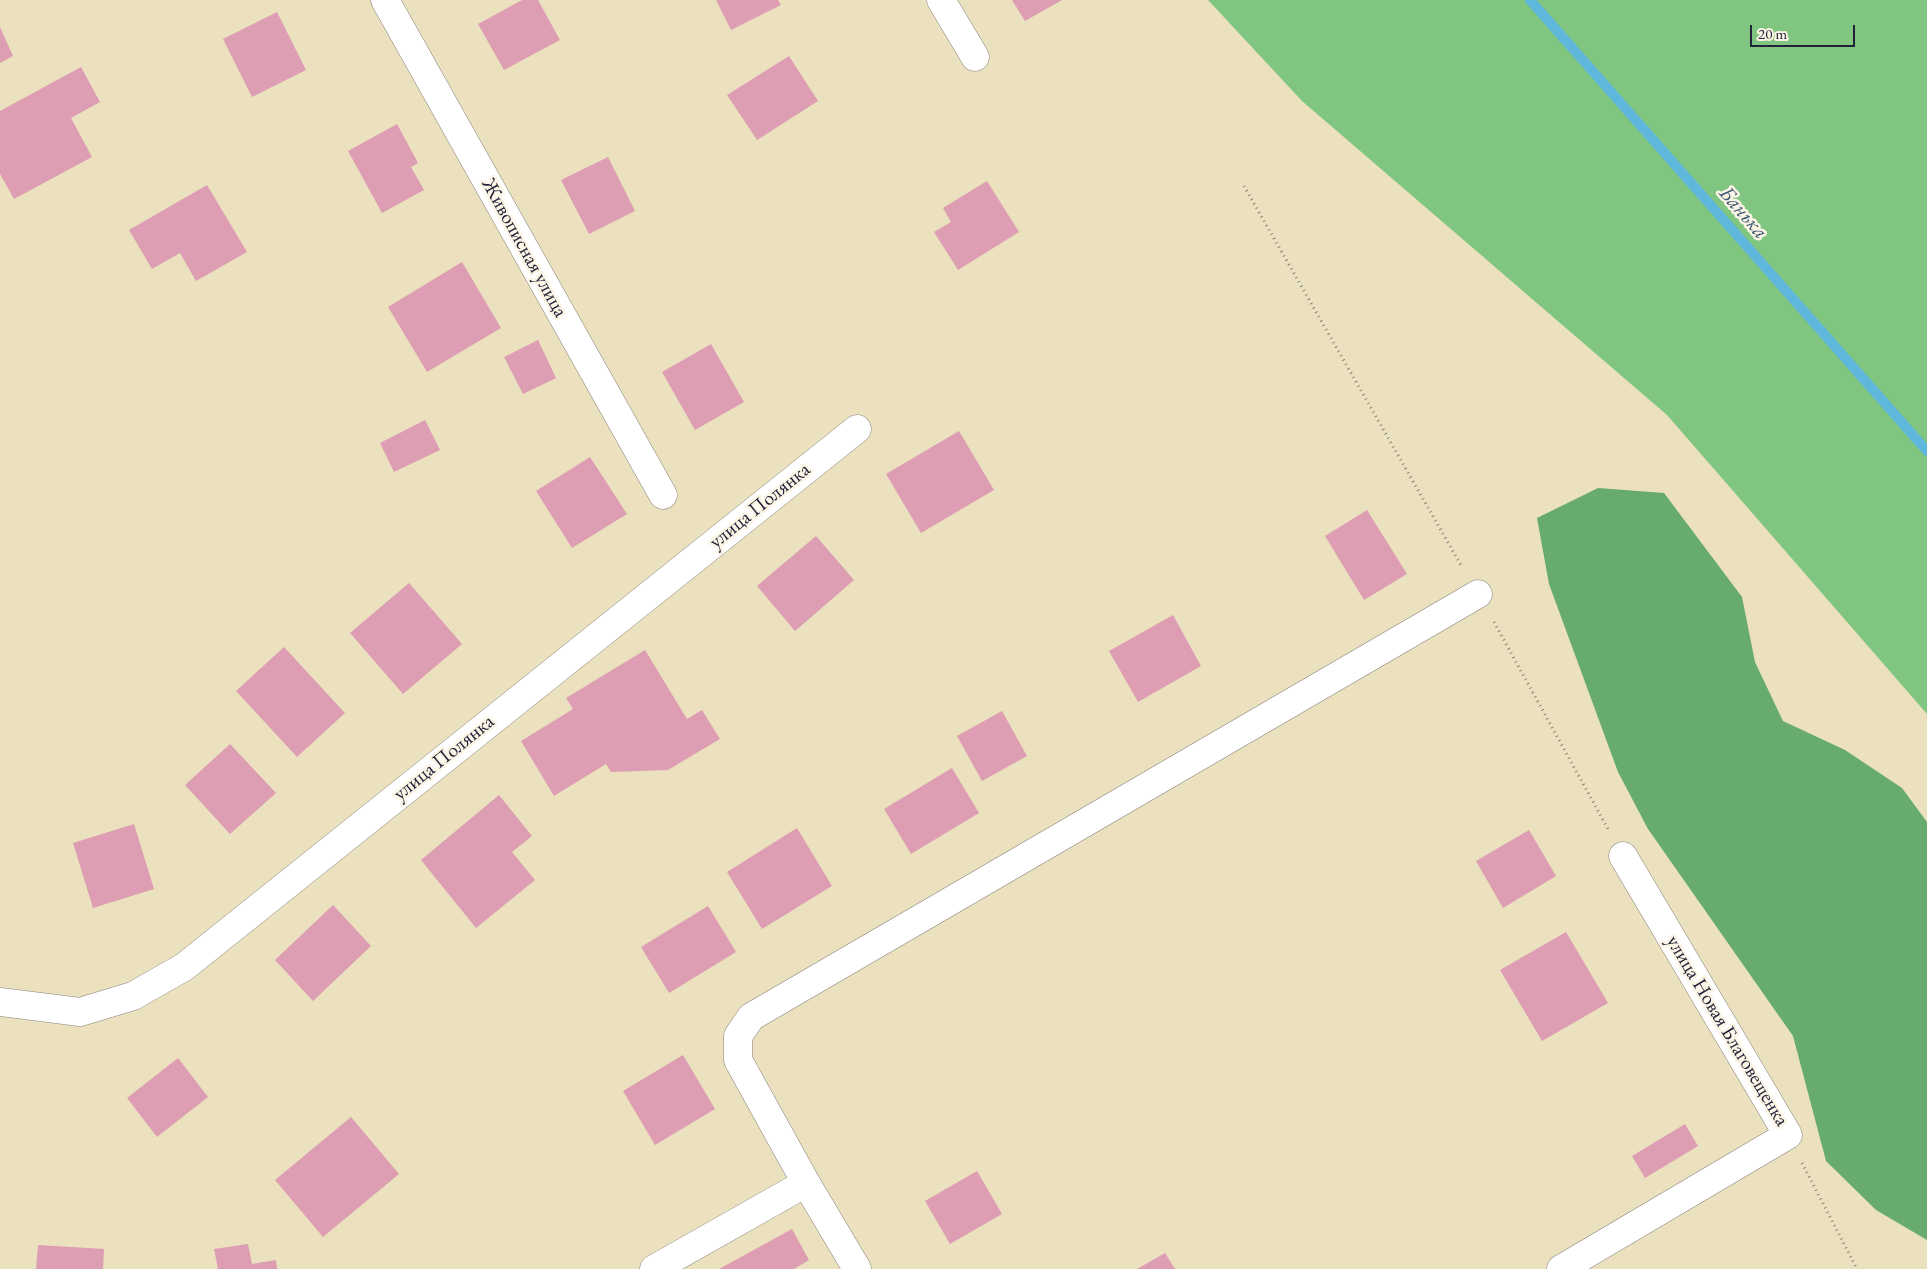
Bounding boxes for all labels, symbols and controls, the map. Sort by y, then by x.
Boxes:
scale bar [1752,15,1857,47]
text: 20 m [1758,24,1787,43]
street label: Живописная улица [476,174,572,322]
water label: Банька [1713,182,1773,244]
street label: улица Полянка [705,458,815,554]
street label: улица Полянка [389,710,499,806]
street label: улица Новая Благовещенка [1661,931,1793,1131]

